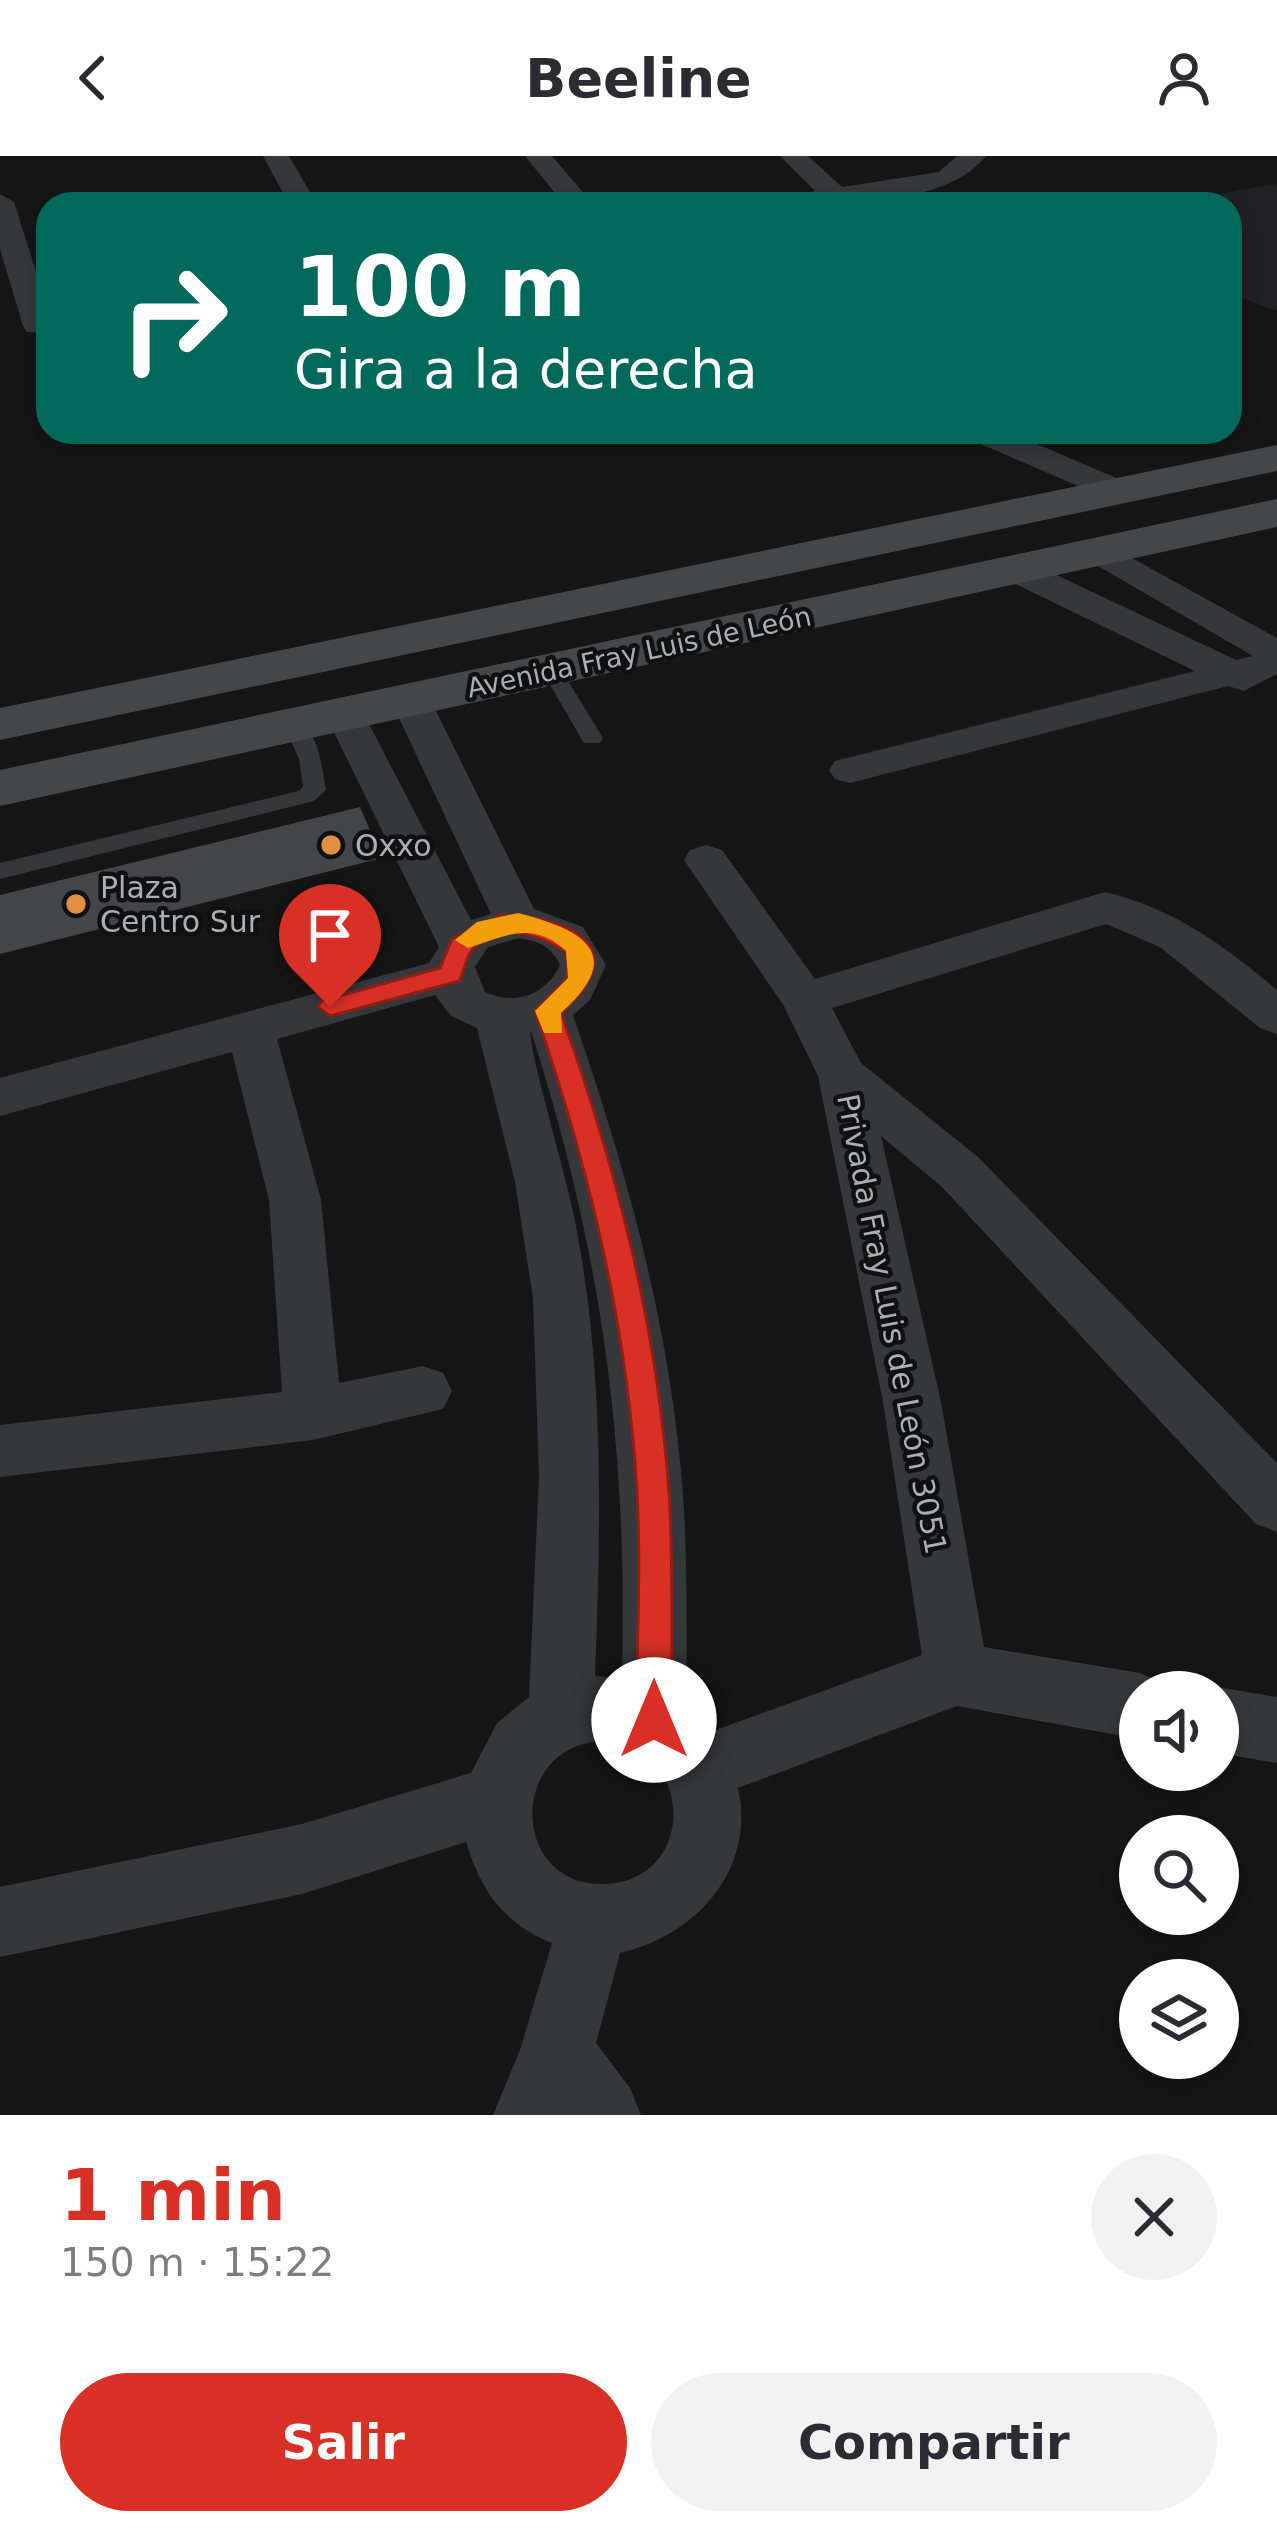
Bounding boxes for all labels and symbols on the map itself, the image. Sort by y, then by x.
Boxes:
street label: Avenida Fray Luis de León [464,600,814,704]
place label: Oxxo [355,828,432,863]
marker: Oxxo [318,832,344,858]
place label: Plaza Centro Sur [100,870,261,939]
pin [279,884,381,1007]
marker: Plaza Centro Sur [63,891,89,917]
street label: Privada Fray Luis de León 3051 [830,1091,954,1557]
position arrow [591,1657,717,1783]

